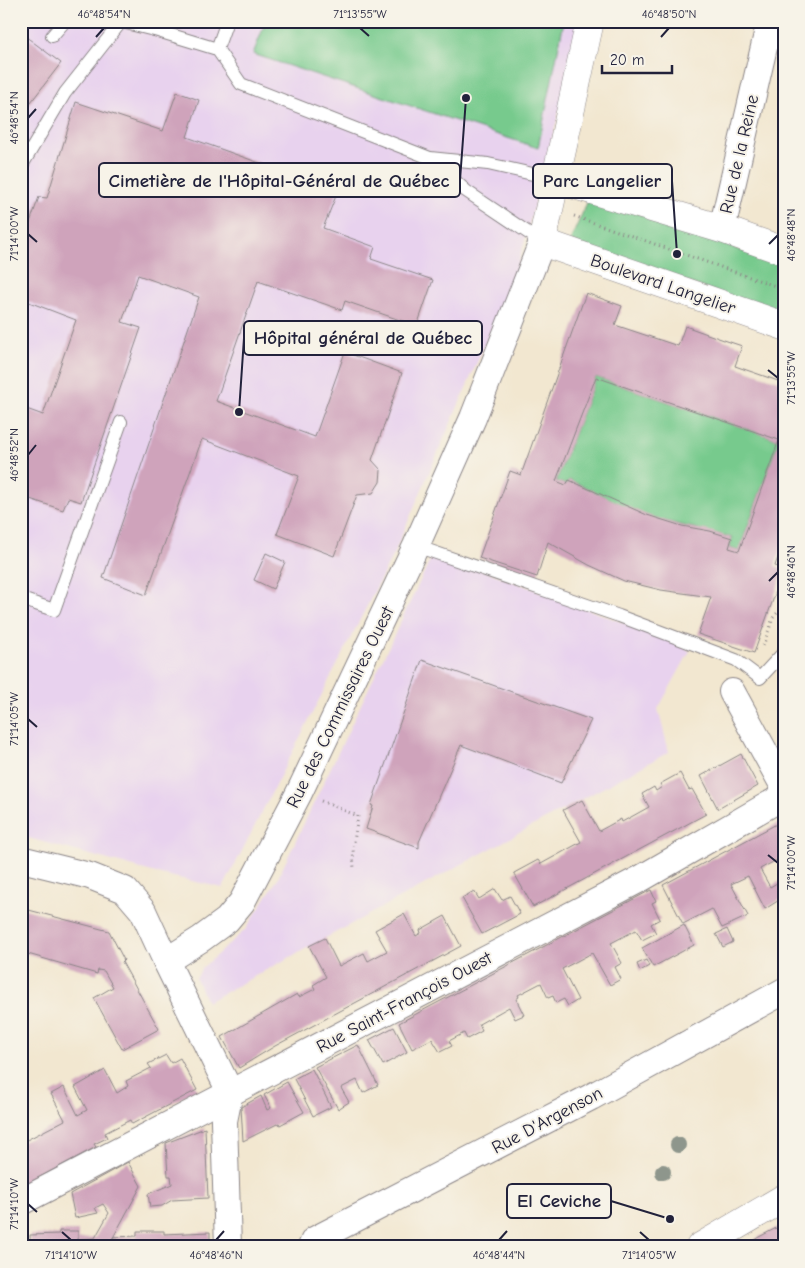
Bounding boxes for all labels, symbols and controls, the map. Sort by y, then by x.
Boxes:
text: 46°48'54"N [77,7,131,21]
text: 71°13'55"W [333,7,387,21]
text: 46°48'50"N [642,7,696,21]
scale bar [602,42,672,74]
text: 20 m [610,51,644,69]
text: 46°48'54"N [7,91,21,145]
street label: Rue de la Reine [716,93,763,216]
callout: Cimetière de l'Hôpital-Général de Québec [99,163,460,197]
callout: Parc Langelier [533,164,672,198]
text: Cimetière de l'Hôpital-Général de Québec [109,170,449,192]
text: Parc Langelier [543,170,662,192]
text: 71°14'00"W [7,206,21,261]
text: 46°48'48"N [784,209,798,261]
street label: Boulevard Langelier [587,250,739,319]
callout: Hôpital général de Québec [244,321,482,355]
text: Hôpital général de Québec [254,327,472,349]
text: 71°13'55"W [784,351,798,405]
text: 46°48'52"N [7,428,21,482]
text: 46°48'46"N [784,545,798,599]
street label: Rue des Commissaires Ouest [282,602,399,811]
text: 71°14'05"W [7,692,21,746]
text: 71°14'00"W [784,835,798,890]
street label: Rue Saint-François Ouest [313,947,496,1058]
street label: Rue D'Argenson [488,1082,606,1158]
text: 71°14'10"W [7,1177,21,1230]
callout: El Ceviche [507,1184,611,1218]
text: El Ceviche [517,1190,601,1212]
text: 71°14'10"W [45,1248,98,1262]
text: 46°48'46"N [189,1248,243,1262]
text: 46°48'44"N [473,1248,525,1262]
text: 71°14'05"W [622,1248,676,1262]

